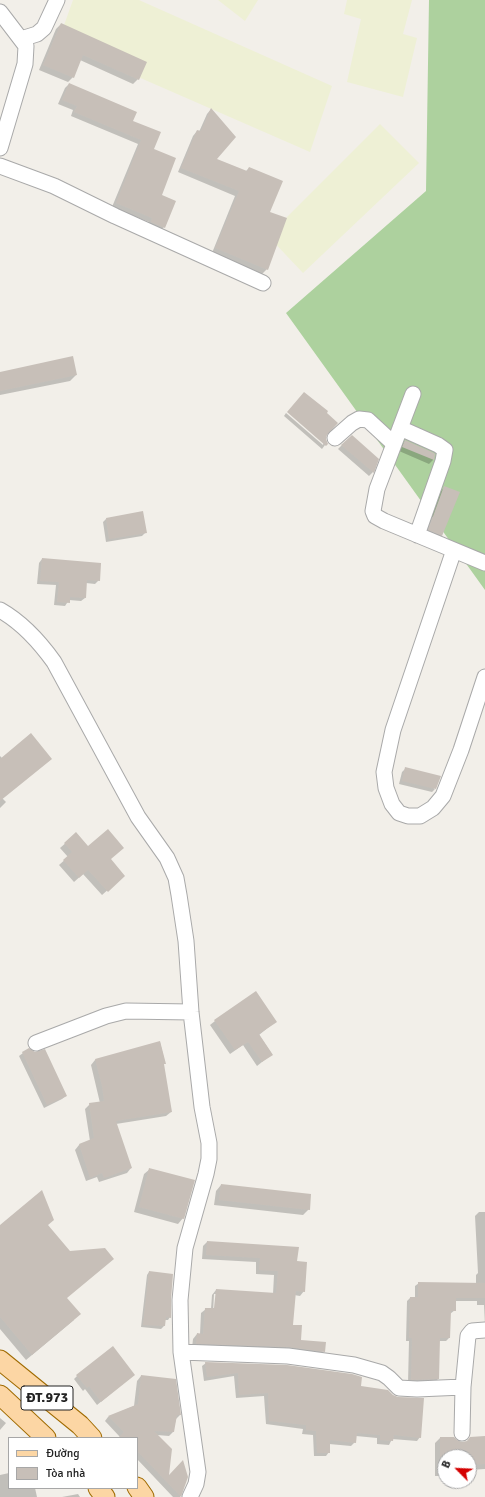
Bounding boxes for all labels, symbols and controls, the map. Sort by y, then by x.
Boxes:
road number: ĐT.973 [21,1386,73,1410]
legend [8,1437,138,1489]
text: Đường [46,1446,80,1461]
north arrow [437,1449,477,1489]
text: B [439,1459,454,1470]
text: Tòa nhà [46,1466,85,1481]

